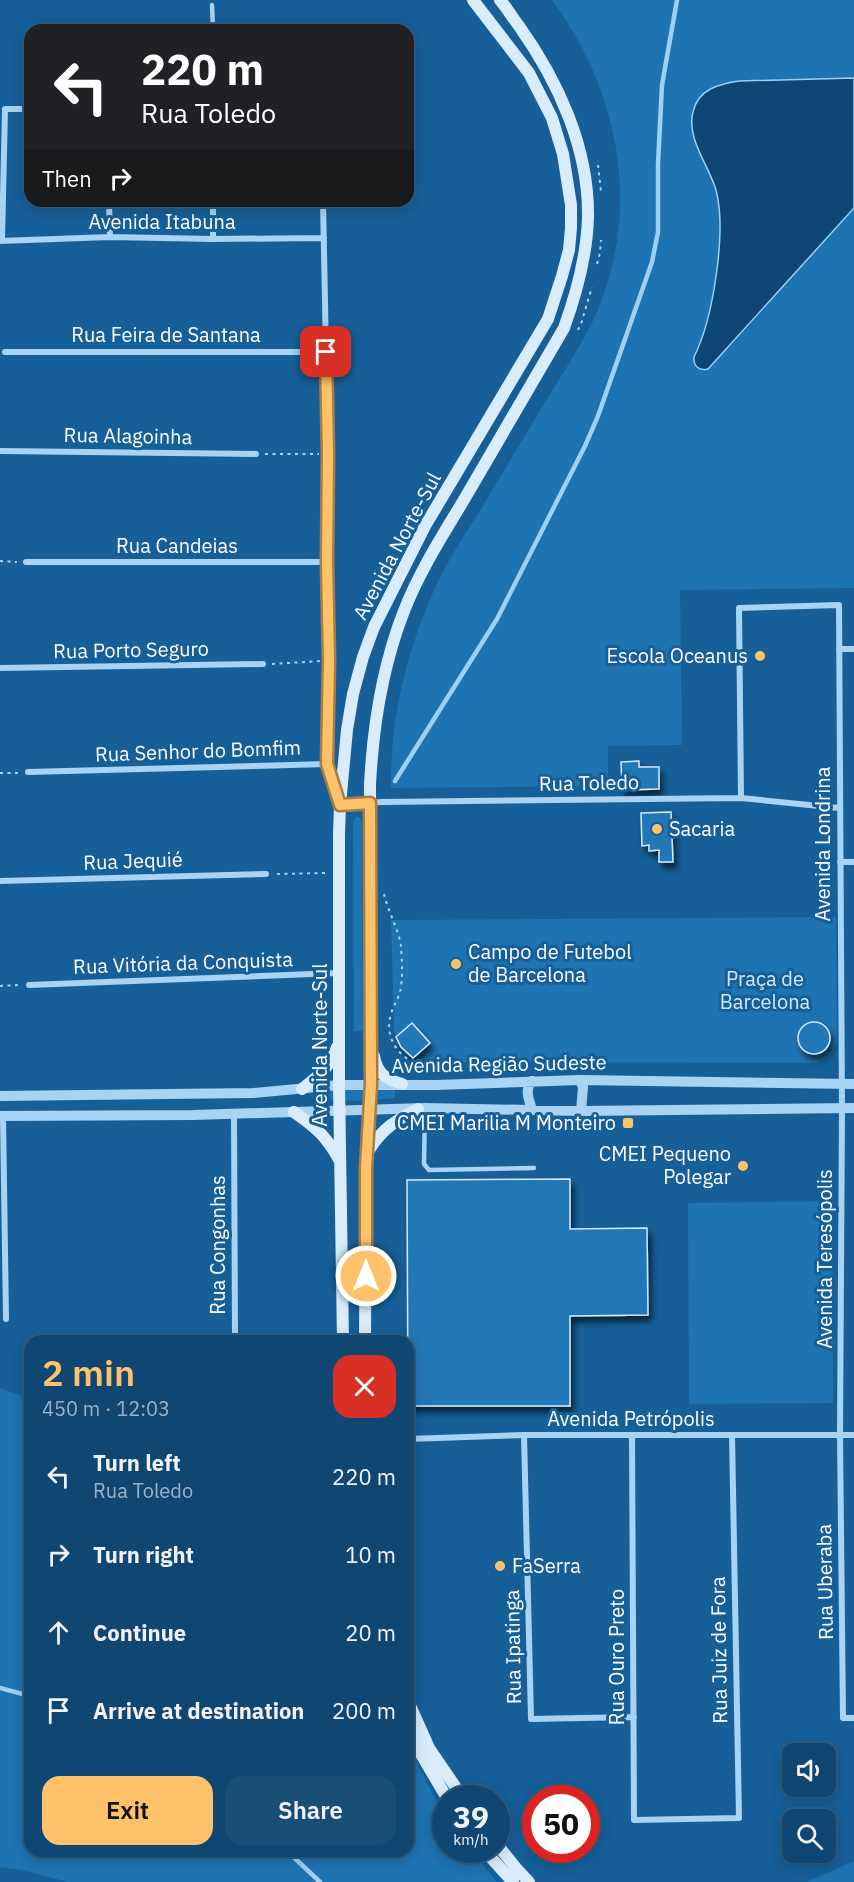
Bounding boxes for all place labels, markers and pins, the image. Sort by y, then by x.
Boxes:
pin [300,326,351,377]
place label: Escola Oceanus [606,642,748,669]
marker: Escola Oceanus [753,649,767,663]
place label: Sacaria [669,815,735,842]
marker: Sacaria [650,822,664,836]
place label: Campo de Futebol de Barcelona [468,938,632,988]
marker: Campo de Futebol de Barcelona [449,957,463,971]
place label: CMEI Marilia M Monteiro [397,1109,616,1136]
marker: CMEI Marilia M Monteiro [621,1116,635,1130]
place label: CMEI Pequeno Polegar [599,1140,731,1190]
marker: CMEI Pequeno Polegar [736,1159,750,1173]
place label: FaSerra [512,1552,581,1579]
marker: FaSerra [493,1559,507,1573]

